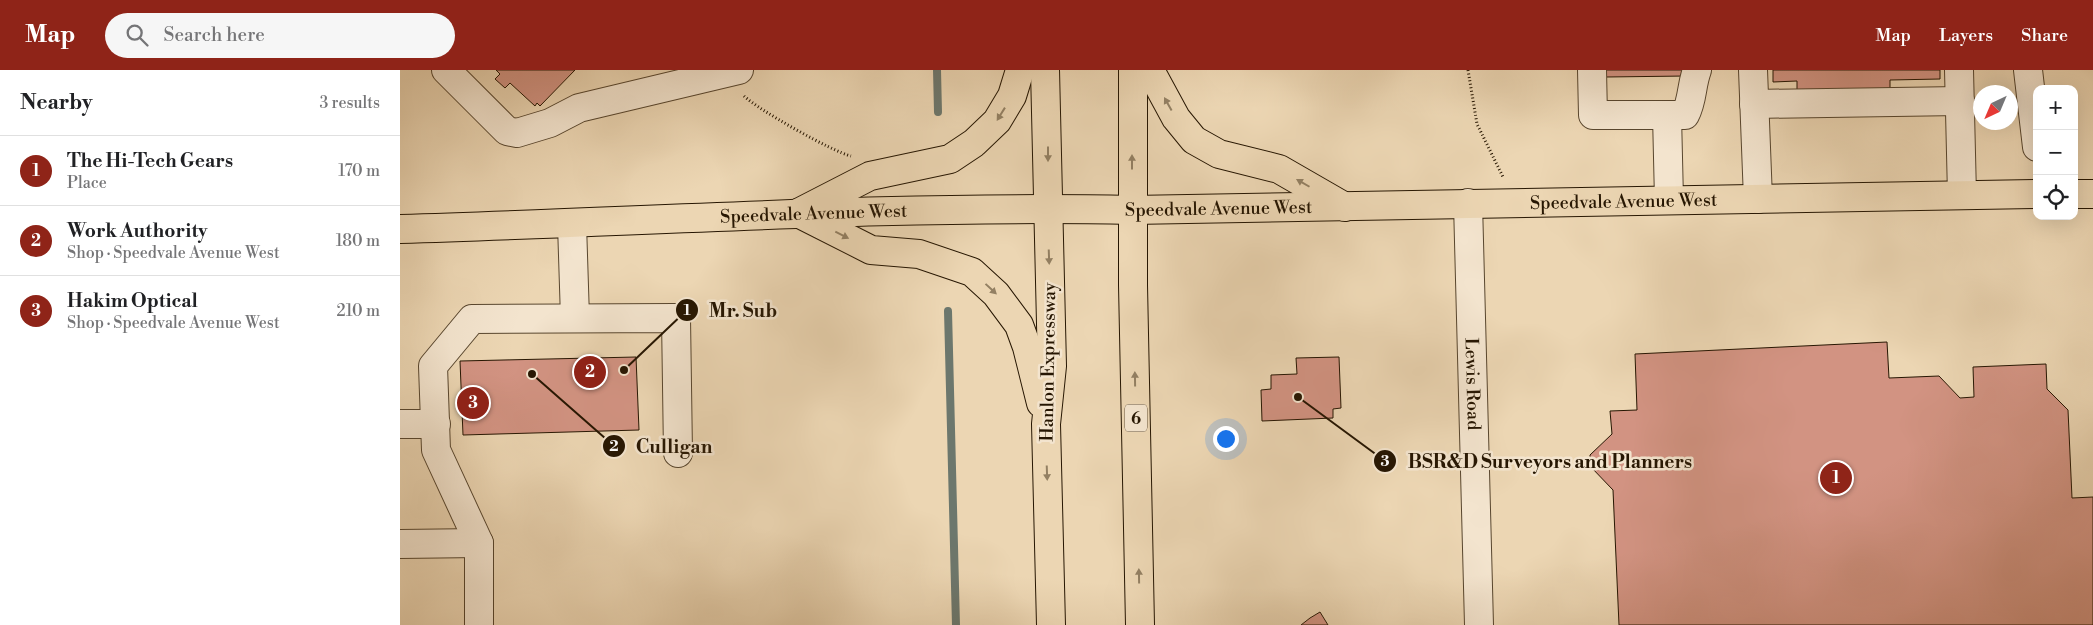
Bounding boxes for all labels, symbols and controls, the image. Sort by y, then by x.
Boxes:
search box [105,13,455,58]
text: Map [25,20,75,50]
icon: search [123,21,151,49]
text: Search here [163,23,265,47]
text: Map [1876,24,1911,47]
text: Layers [1939,24,1993,47]
text: Share [2021,24,2068,47]
north arrow [1973,85,2018,130]
map controls [2033,85,2078,220]
button: + [2033,85,2078,130]
text: Nearby [20,90,93,116]
text: 3 results [319,93,380,113]
one-way arrow [1164,96,1172,111]
one-way arrow [996,108,1005,121]
button: − [2033,130,2078,175]
one-way arrow [1044,146,1052,162]
text: The Hi-Tech Gears [67,149,233,173]
one-way arrow [1128,153,1136,169]
text: 1 [32,161,40,181]
text: 170 m [338,161,380,181]
text: Place [67,173,107,193]
button: locate [2033,175,2078,220]
one-way arrow [1296,178,1309,187]
street label: Speedvale Avenue West [1530,189,1718,215]
street label: Speedvale Avenue West [1125,196,1313,222]
street label: Speedvale Avenue West [720,200,908,229]
text: Work Authority [67,219,208,243]
text: 2 [31,231,41,251]
text: 180 m [336,231,380,251]
one-way arrow [834,231,849,239]
text: Shop · Speedvale Avenue West [67,243,280,263]
one-way arrow [1045,249,1053,265]
street label: Hanlon Expressway [1036,282,1061,442]
one-way arrow [984,283,996,295]
text: Hakim Optical [67,289,198,313]
callout: Mr. Sub [674,293,787,327]
text: Mr. Sub [709,299,777,323]
text: 3 [31,301,41,321]
text: 210 m [336,301,380,321]
text: 1 [683,301,691,320]
text: Shop · Speedvale Avenue West [67,313,280,333]
street label: Lewis Road [1460,337,1485,431]
pin: 2 [574,353,606,391]
one-way arrow [1131,371,1139,387]
pin: 3 [457,384,489,422]
road number: 6 [1125,404,1147,432]
your location [1213,426,1239,452]
callout: Culligan [601,429,723,463]
text: Culligan [636,435,713,459]
text: 2 [609,437,619,456]
callout: BSR&D Surveyors and Planners [1373,444,1702,478]
text: BSR&D Surveyors and Planners [1408,450,1692,474]
text: 3 [1380,452,1390,471]
pin: 1 [1820,459,1852,497]
one-way arrow [1043,465,1051,481]
one-way arrow [1135,568,1143,584]

